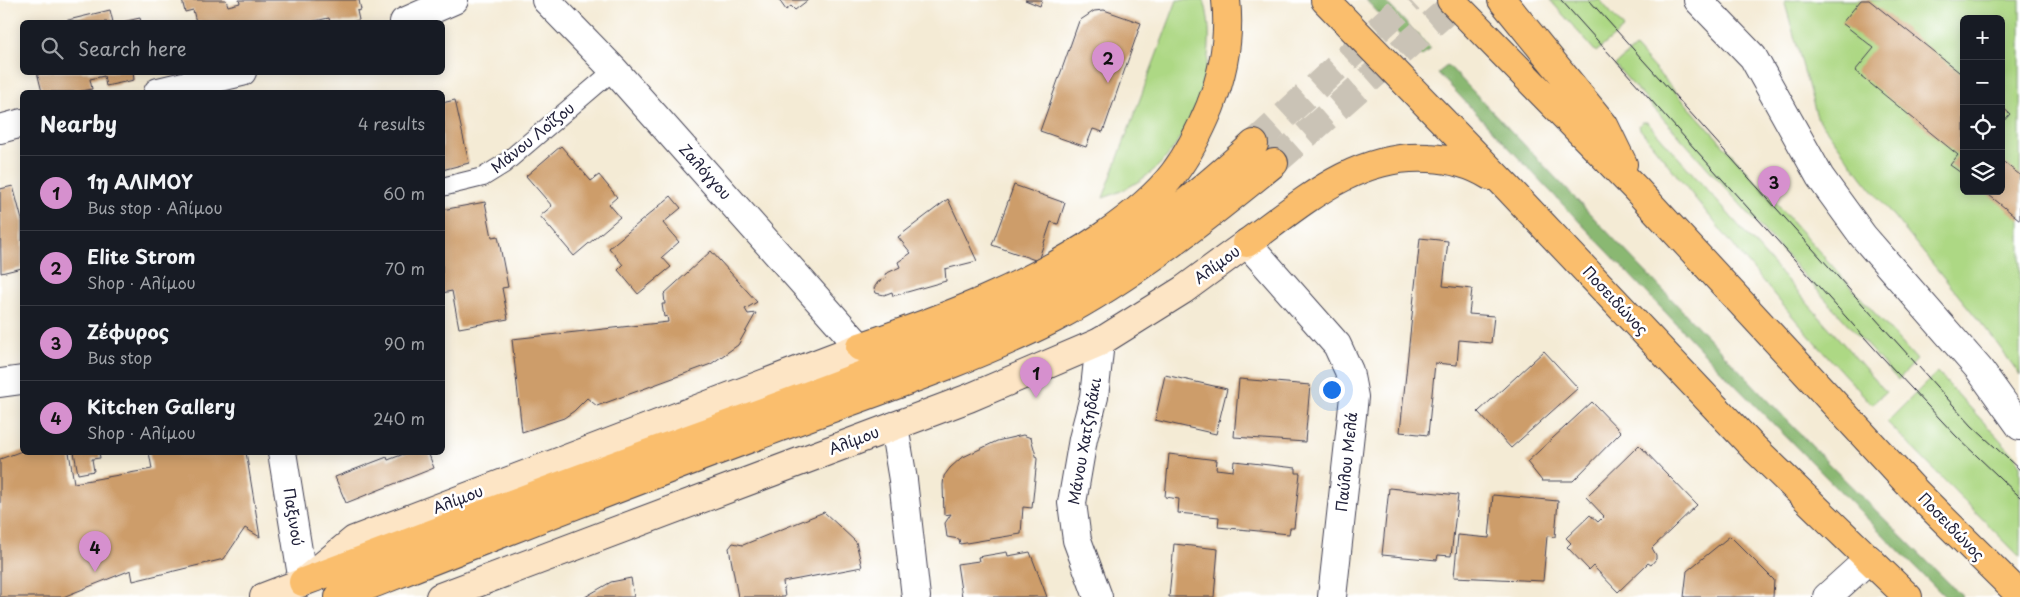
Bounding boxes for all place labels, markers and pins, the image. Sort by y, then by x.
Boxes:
pin: 2 [1092,42,1124,83]
pin: 3 [1758,166,1790,207]
pin: 1 [1020,357,1052,398]
pin: 4 [79,531,111,572]

